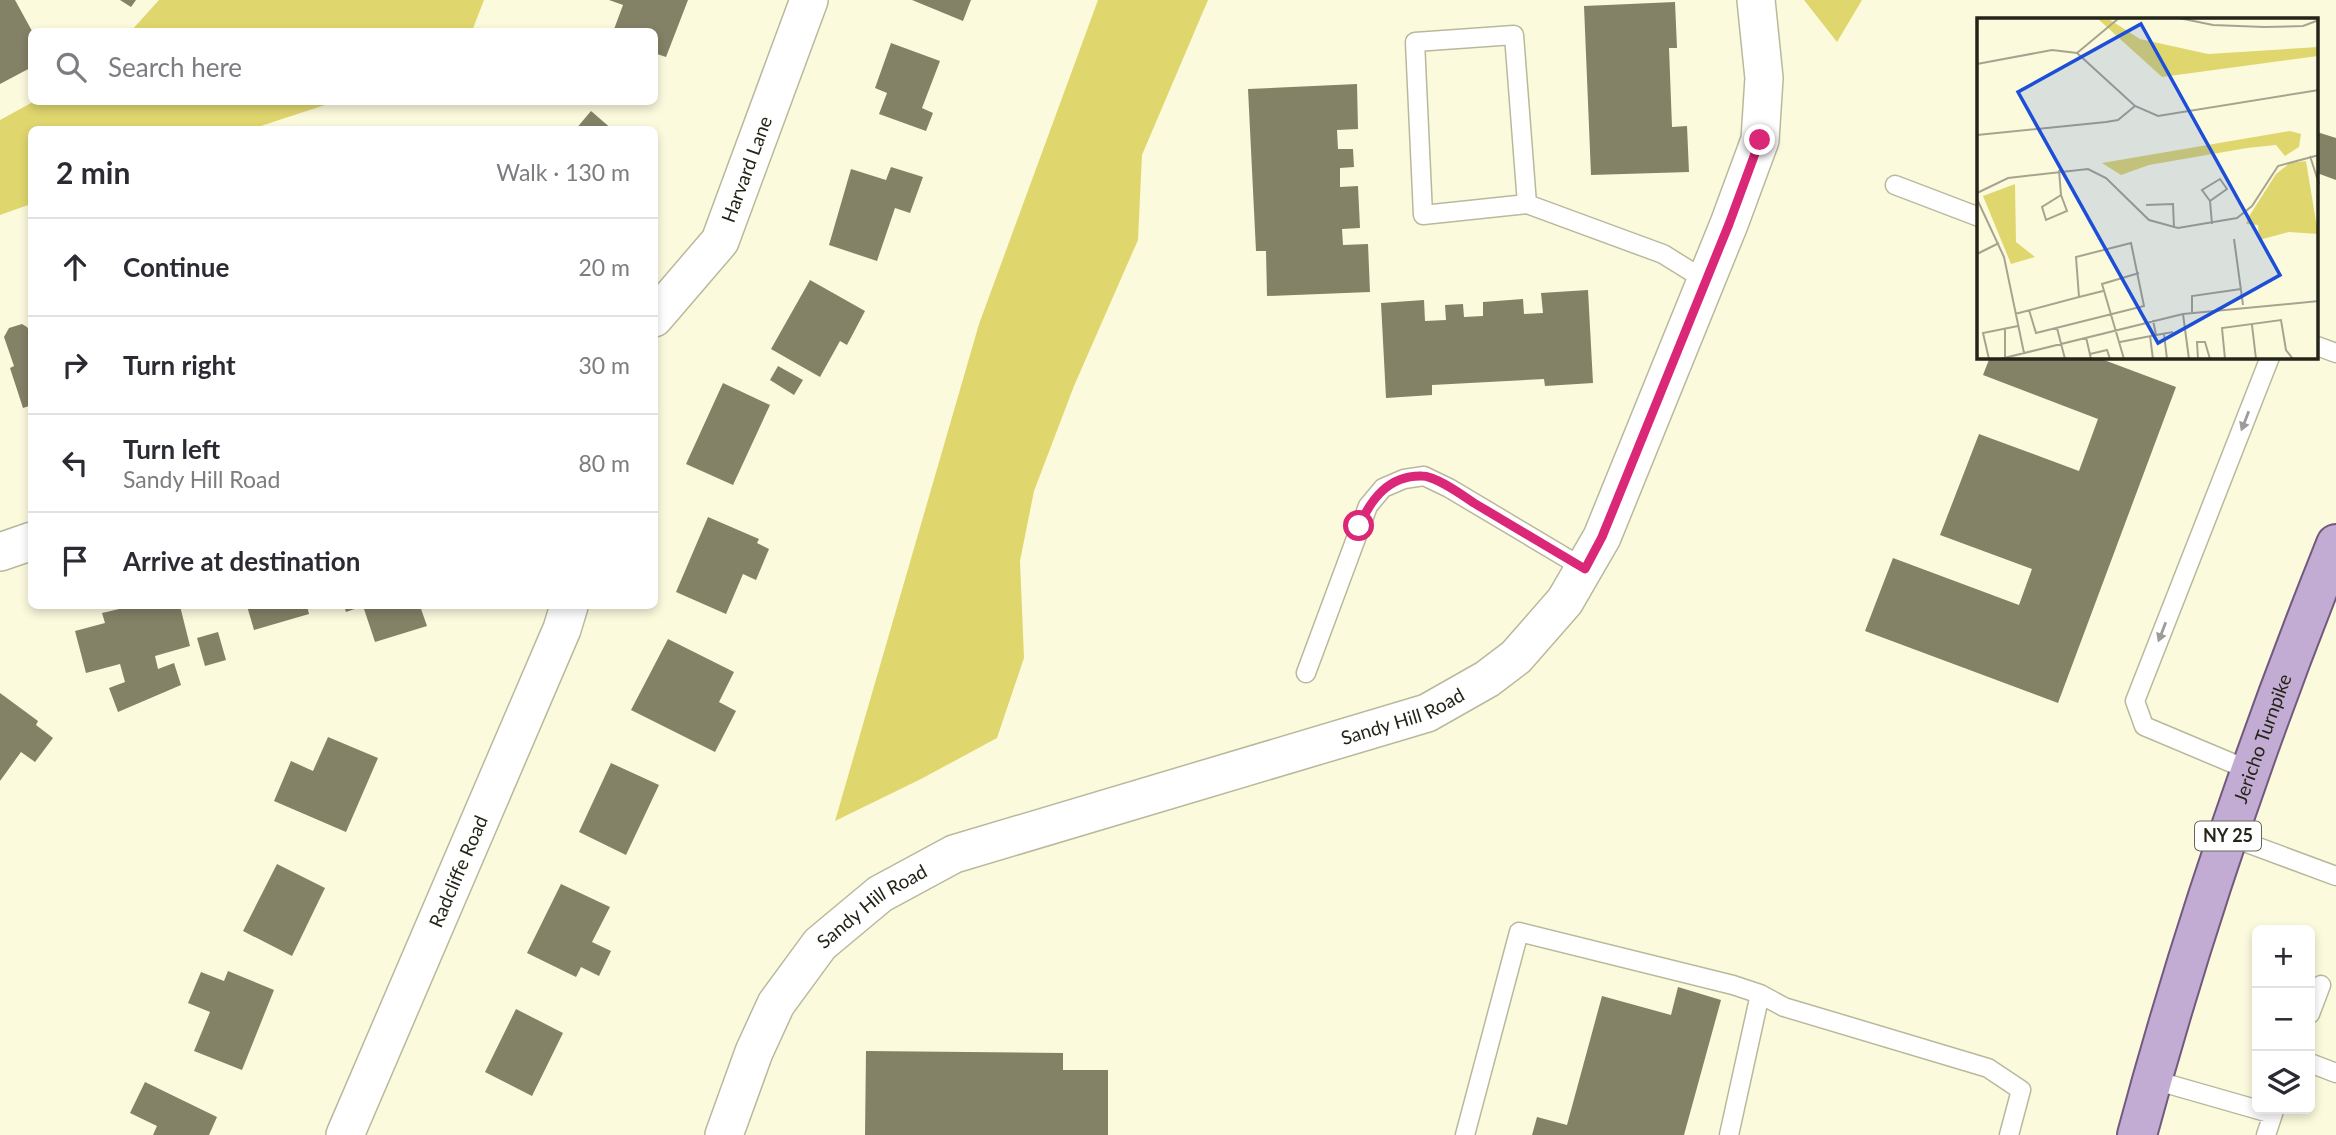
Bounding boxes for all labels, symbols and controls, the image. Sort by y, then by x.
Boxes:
inset map [1977,18,2318,359]
search box [28,28,658,105]
icon: search [52,48,90,86]
text: Search here [108,51,242,83]
street label: Harvard Lane [716,113,776,225]
route end [1744,124,1775,155]
text: 2 min [56,154,130,190]
text: Walk · 130 m [496,158,630,186]
icon: ahead [56,248,94,286]
text: Continue [123,251,229,283]
text: 20 m [579,253,630,281]
icon: right [56,346,94,384]
text: Turn right [123,349,236,381]
text: 30 m [579,351,630,379]
one-way arrow [2239,410,2250,431]
text: Turn left [123,433,220,465]
icon: left [56,444,94,482]
text: 80 m [579,449,630,477]
text: Sandy Hill Road [123,465,280,493]
route start [1343,510,1374,541]
icon: arrive [56,542,94,580]
text: Arrive at destination [123,545,360,577]
one-way arrow [2156,622,2167,643]
street label: Jericho Turnpike [2228,670,2296,806]
street label: Sandy Hill Road [1338,682,1468,749]
street label: Radcliffe Road [424,812,492,930]
road number: NY 25 [2195,822,2261,850]
street label: Sandy Hill Road [812,859,931,953]
map controls [2252,925,2315,1114]
button: + [2252,925,2315,988]
button: − [2252,988,2315,1051]
button: layers [2252,1051,2315,1114]

